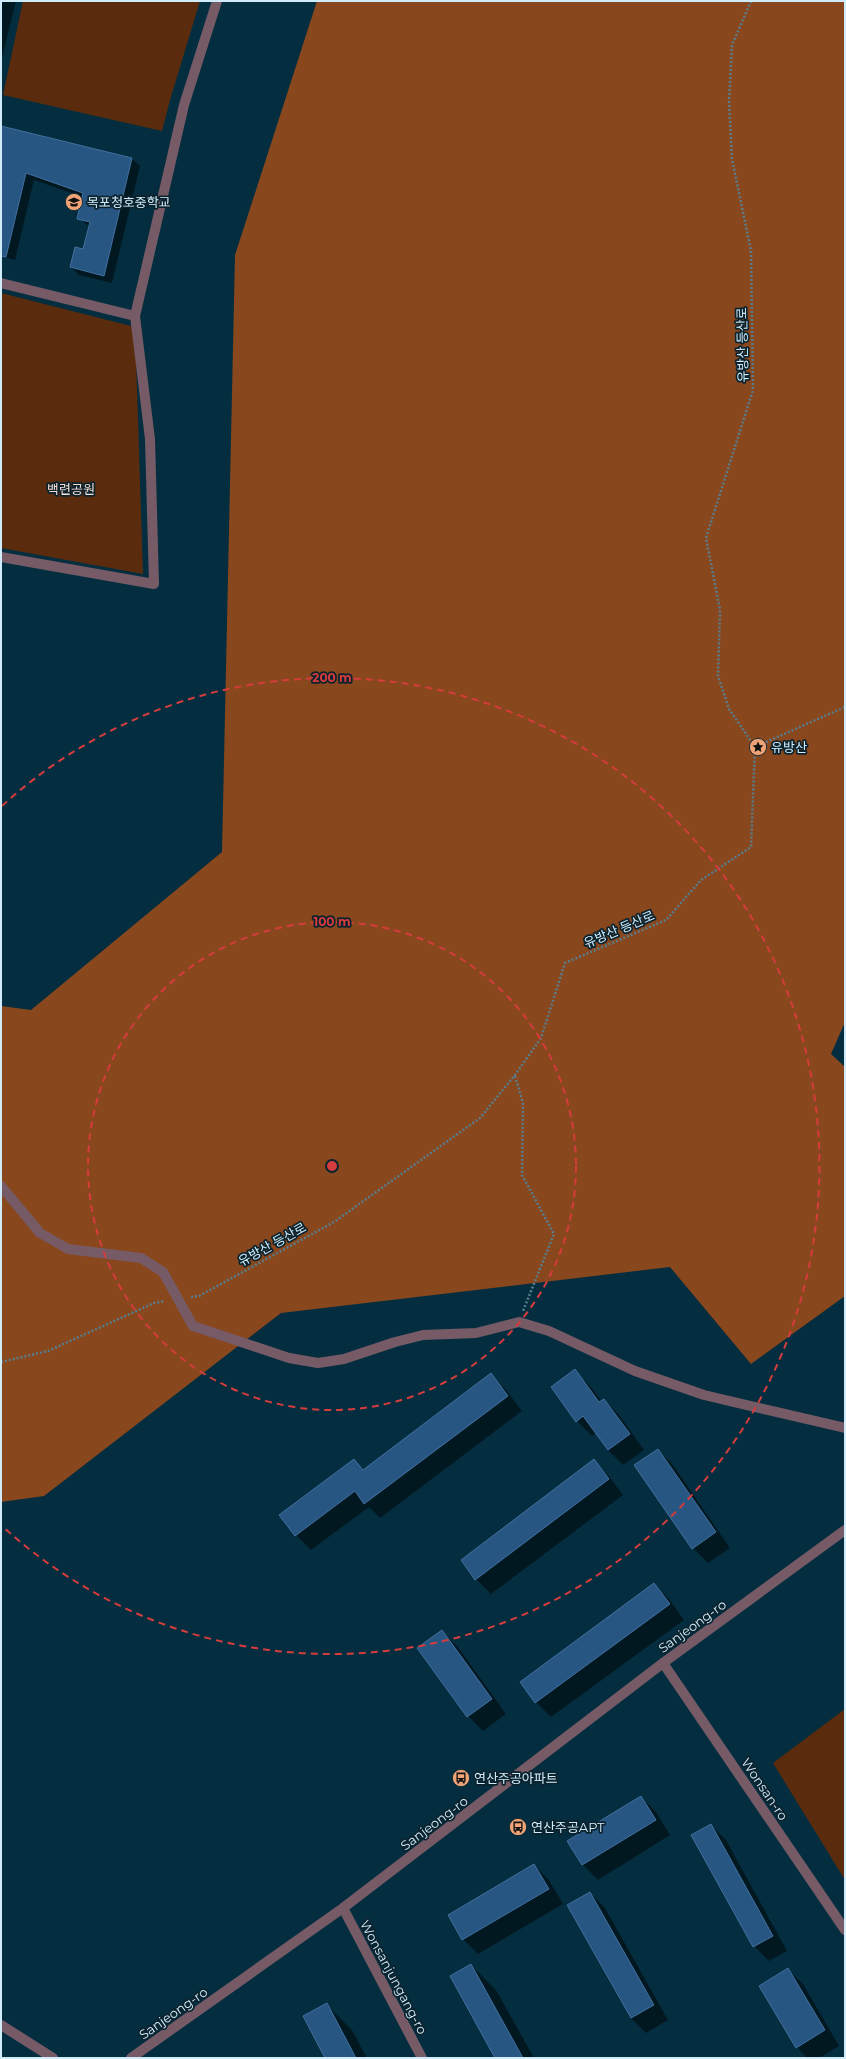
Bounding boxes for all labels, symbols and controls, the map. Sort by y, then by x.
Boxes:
school or university icon: 목포청호중학교 [64,192,84,212]
place label: 목포청호중학교 [87,194,171,210]
street label: 유방산 등산로 [733,307,751,383]
park label: 백련공원 [47,481,95,497]
text: 200 m [312,670,352,685]
place icon: 유방산 [748,737,768,757]
place label: 유방산 [771,739,807,755]
street label: 유방산 등산로 [581,907,657,951]
text: 100 m [314,914,350,929]
centre of rings [325,1159,339,1173]
street label: 유방산 등산로 [235,1219,309,1269]
street label: Sanjeong-ro [655,1596,729,1656]
street label: Wonsan-ro [738,1755,792,1823]
bus stop icon: 연산주공아파트 [451,1768,471,1788]
place label: 연산주공아파트 [474,1770,558,1786]
street label: Sanjeong-ro [397,1793,471,1853]
bus stop icon: 연산주공APT [508,1817,528,1837]
place label: 연산주공APT [531,1819,605,1835]
street label: Wonsanjungang-ro [357,1917,431,2037]
street label: Sanjeong-ro [136,1984,210,2042]

